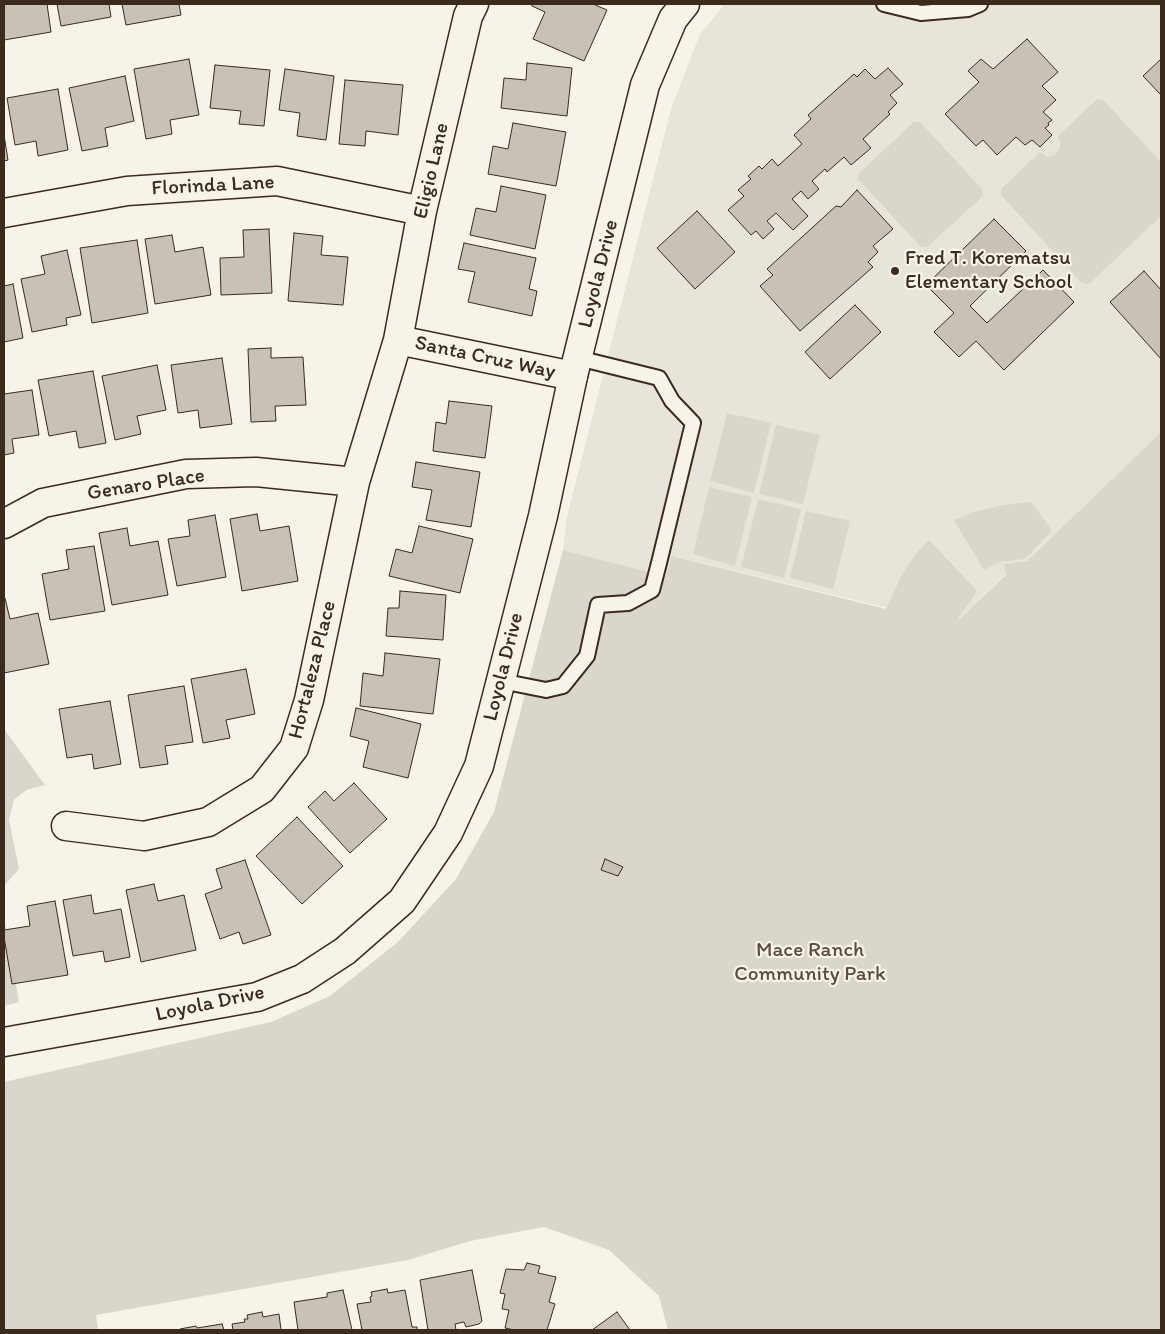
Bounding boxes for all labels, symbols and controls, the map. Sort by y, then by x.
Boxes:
street label: Eligio Lane [409,121,455,221]
street label: Florinda Lane [151,170,275,202]
street label: Loyola Drive [573,217,625,331]
place label: Fred T. Korematsu Elementary School [905,246,1072,296]
marker: Fred T. Korematsu Elementary School [889,265,901,277]
street label: Santa Cruz Way [413,331,557,385]
street label: Genaro Place [86,463,206,507]
street label: Hortaleza Place [284,598,342,742]
street label: Loyola Drive [478,610,530,724]
park label: Mace Ranch Community Park [734,938,886,988]
street label: Loyola Drive [153,980,267,1028]

